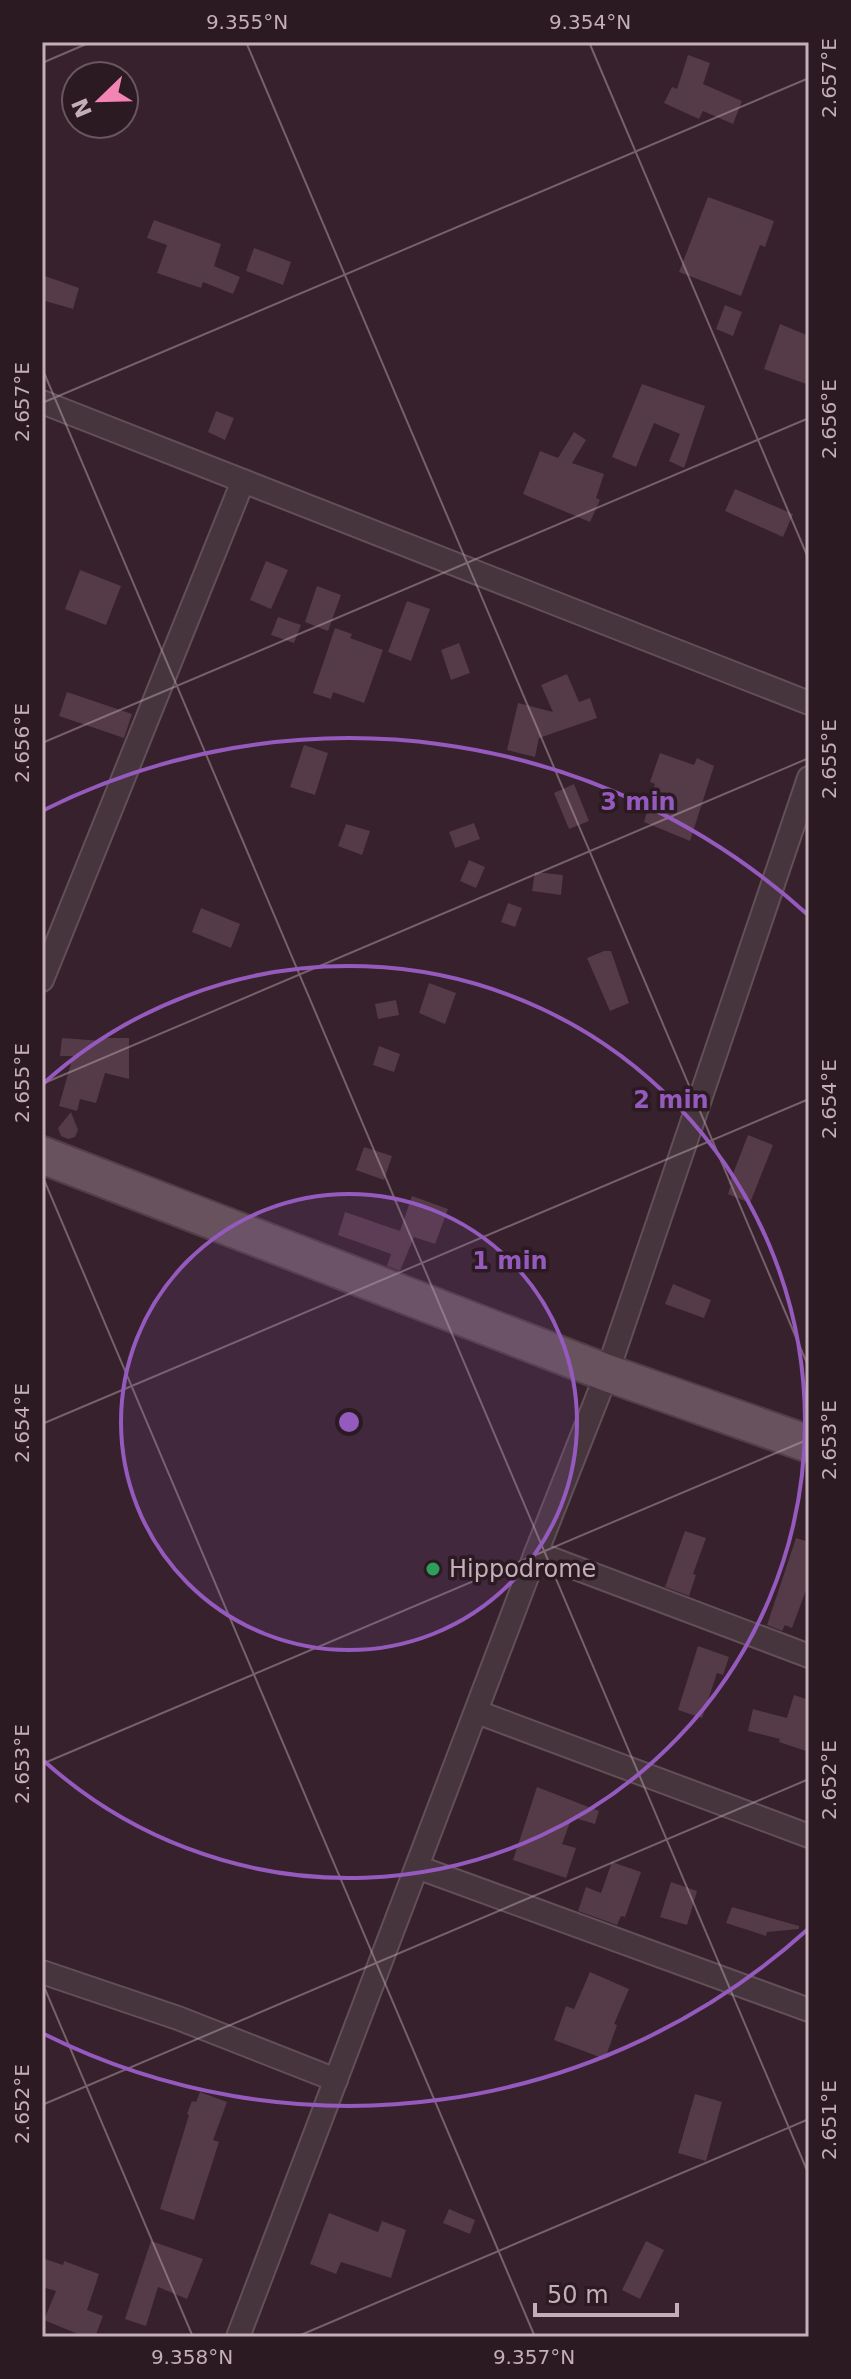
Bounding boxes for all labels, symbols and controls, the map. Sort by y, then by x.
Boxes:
text: 9.355°N [206,10,288,34]
text: 9.354°N [549,10,631,34]
text: 2.657°E [817,38,841,118]
north arrow [60,60,140,140]
text: N [67,94,97,121]
text: 2.657°E [10,362,34,442]
text: 2.656°E [817,379,841,459]
text: 2.656°E [10,703,34,783]
text: 2.655°E [817,719,841,799]
text: 3 min [600,788,676,816]
text: 2.655°E [10,1043,34,1123]
text: 2.654°E [817,1059,841,1139]
text: 2 min [633,1086,709,1114]
text: 1 min [472,1247,548,1275]
text: 2.654°E [10,1383,34,1463]
text: 2.653°E [817,1400,841,1480]
centre of rings [335,1408,363,1436]
place label: Hippodrome [449,1555,596,1583]
marker: Hippodrome [424,1560,442,1578]
text: 2.653°E [10,1724,34,1804]
text: 2.652°E [817,1740,841,1820]
text: 2.652°E [10,2064,34,2144]
text: 2.651°E [817,2080,841,2160]
scale bar [535,2267,677,2317]
text: 50 m [547,2281,609,2309]
text: 9.358°N [151,2345,233,2369]
text: 9.357°N [493,2345,575,2369]

